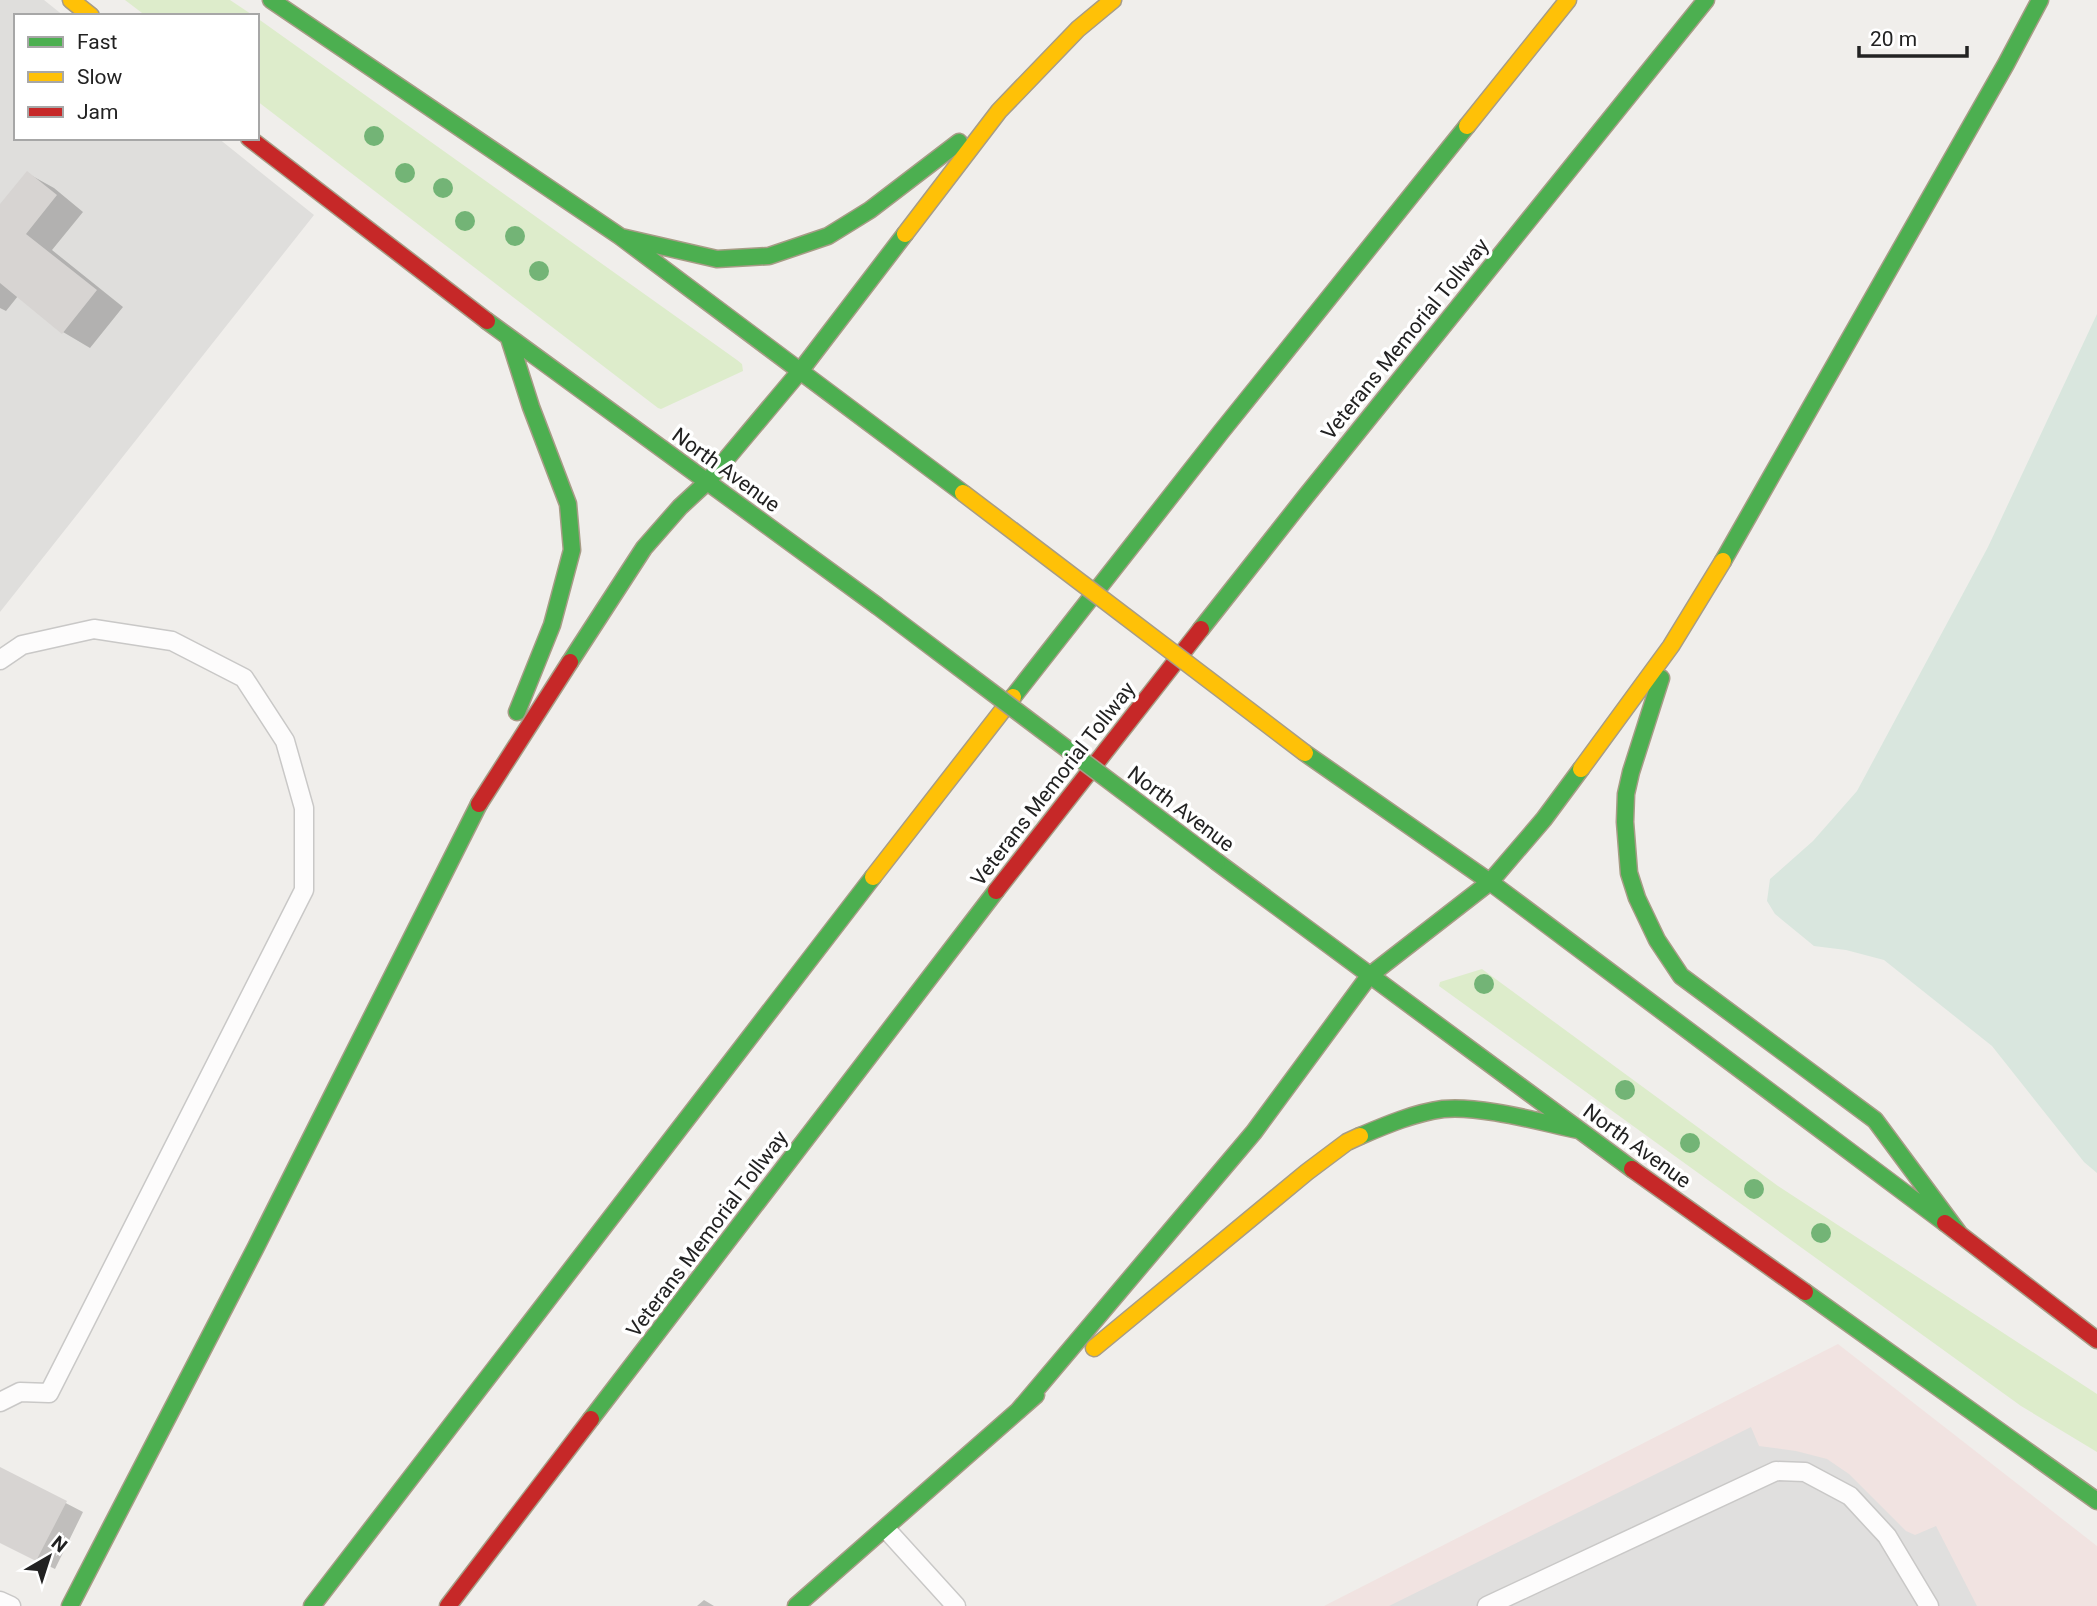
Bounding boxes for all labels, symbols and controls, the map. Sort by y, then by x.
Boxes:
legend [14,14,259,140]
scale bar [1859,14,1968,58]
text: 20 m [1870,27,1917,51]
text: Fast [77,30,118,54]
text: Slow [77,65,123,89]
text: Jam [77,100,118,124]
street label: Veterans Memorial Tollway [1316,234,1494,444]
street label: North Avenue [668,423,784,517]
street label: Veterans Memorial Tollway [966,677,1140,891]
street label: North Avenue [1123,761,1239,857]
street label: North Avenue [1579,1099,1695,1193]
street label: Veterans Memorial Tollway [622,1126,792,1342]
north arrow [14,1522,84,1592]
text: N [47,1531,72,1557]

